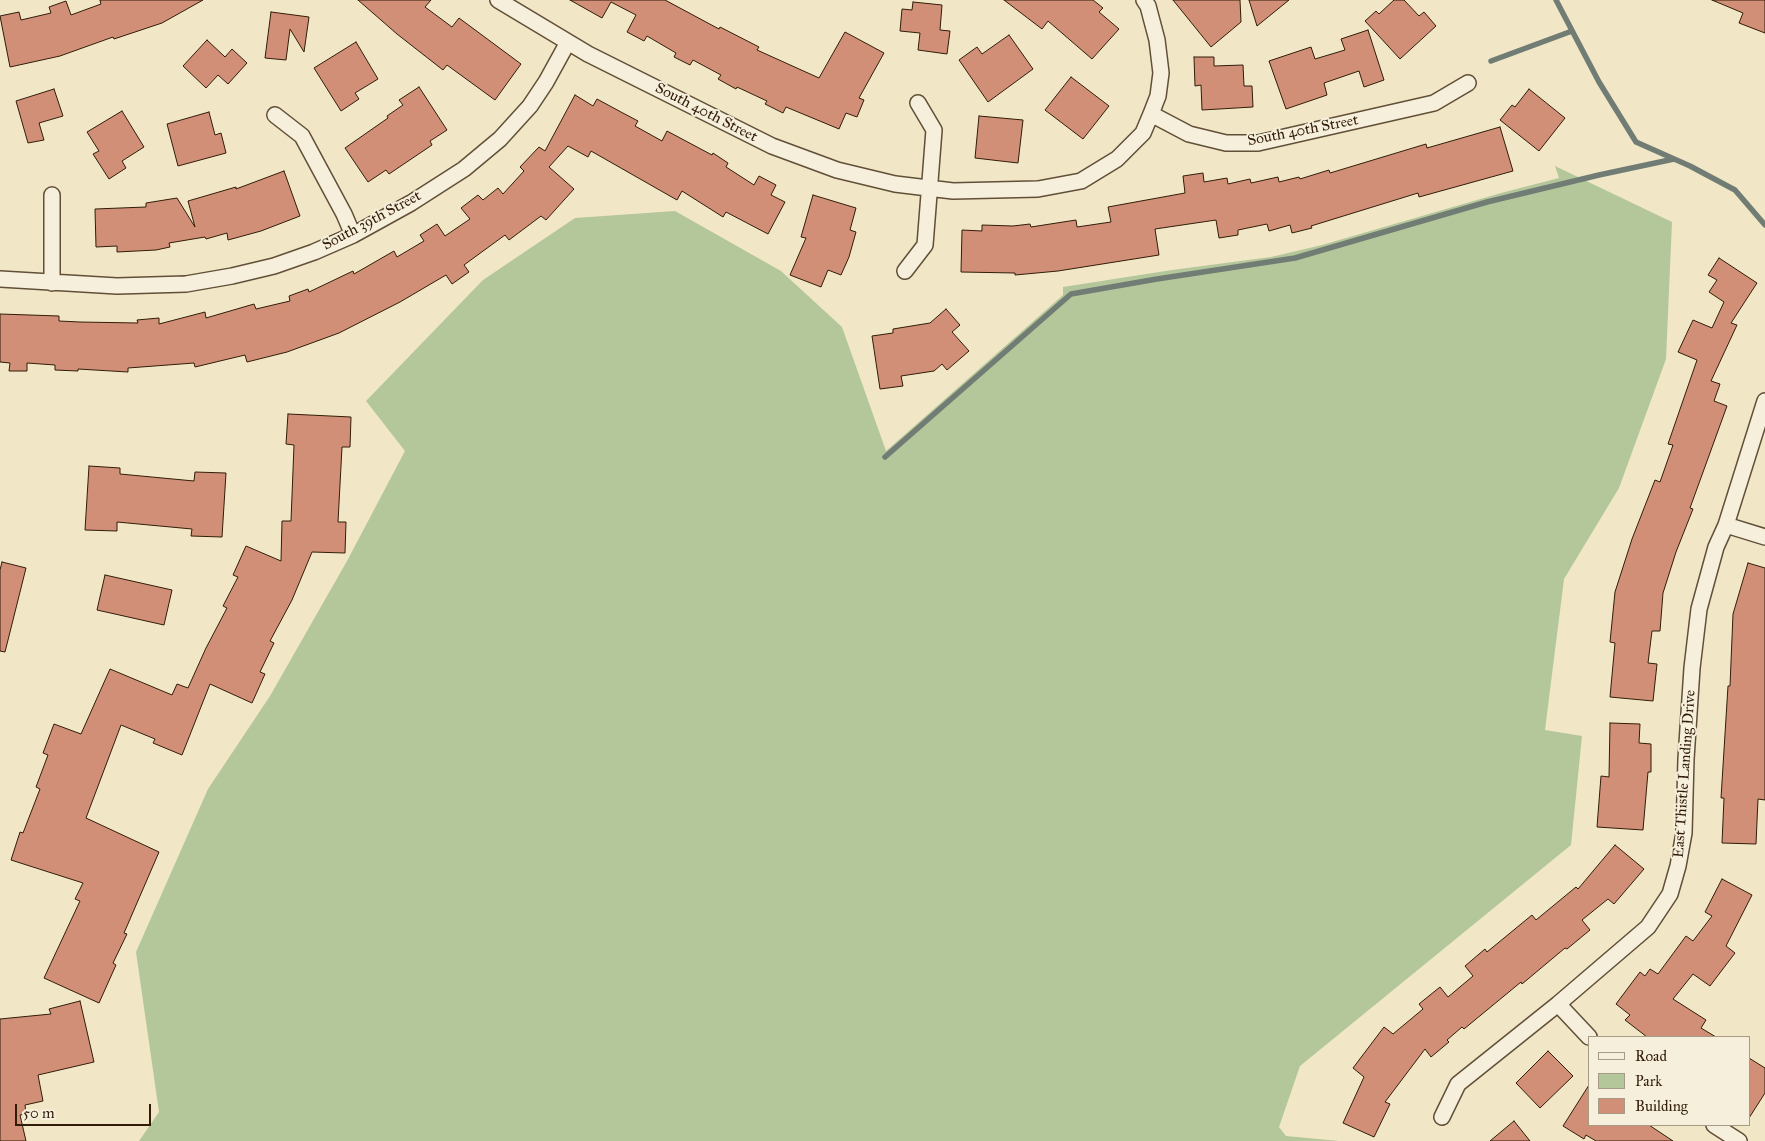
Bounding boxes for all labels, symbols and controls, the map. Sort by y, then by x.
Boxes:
street label: South 40th Street [652,79,760,147]
street label: South 40th Street [1246,111,1360,151]
street label: South 39th Street [319,187,425,255]
street label: East Thistle Landing Drive [1670,689,1700,859]
legend [1588,1036,1750,1126]
text: Road [1635,1047,1667,1065]
text: Park [1635,1072,1662,1090]
scale bar [18,1094,154,1126]
text: Building [1635,1097,1688,1115]
text: 50 m [23,1104,55,1122]

